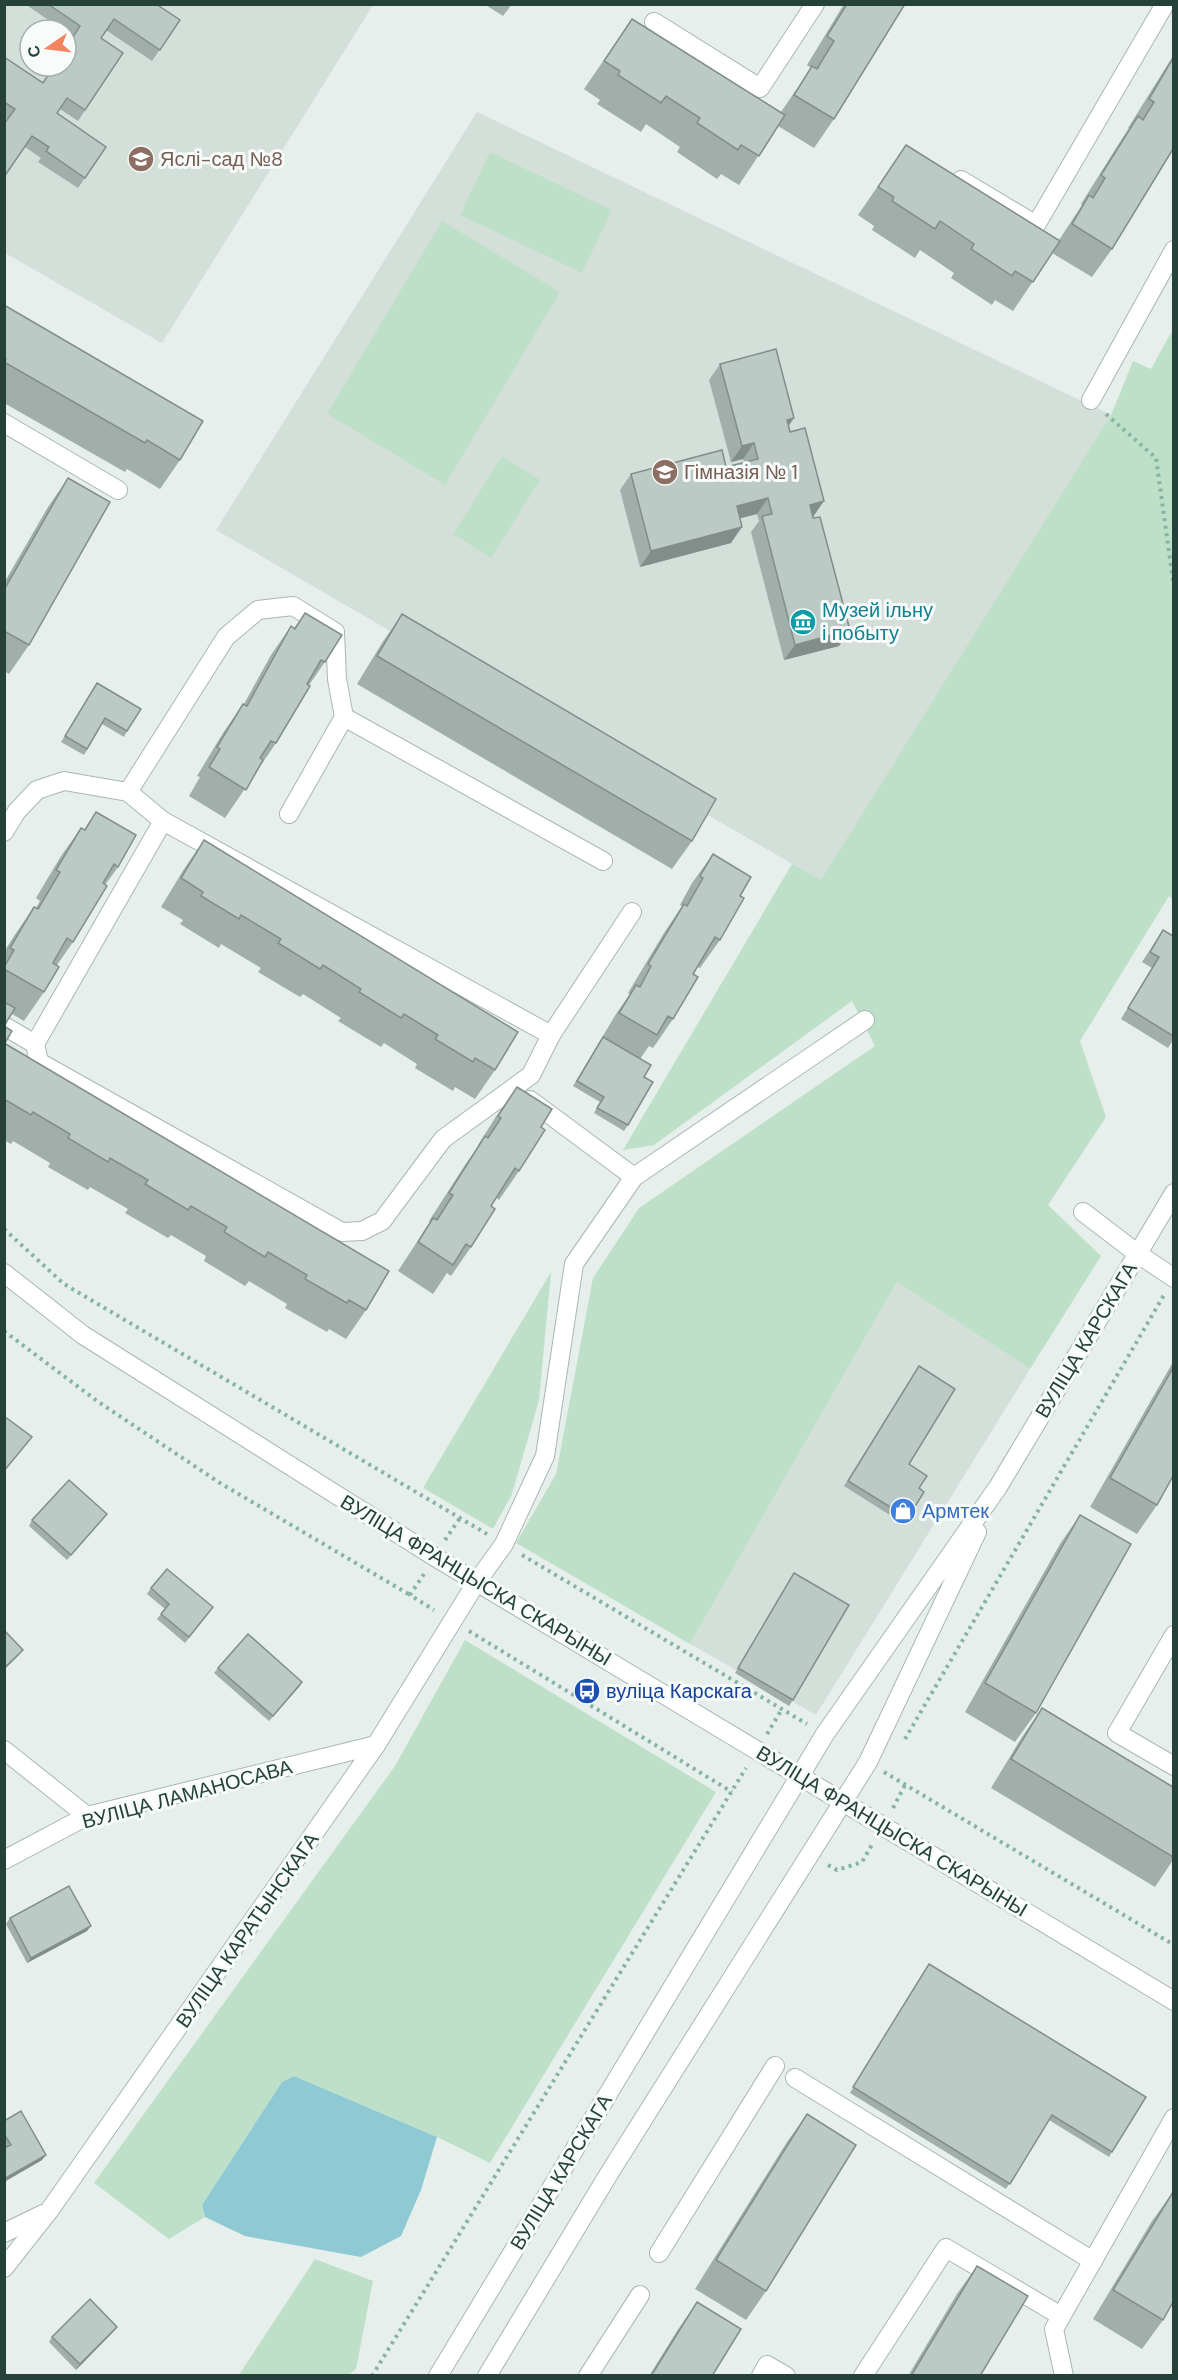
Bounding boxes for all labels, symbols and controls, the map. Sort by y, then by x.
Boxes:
north arrow [18,18,78,78]
text: С [22,43,46,60]
school or university icon: Яслі-сад №8 [126,144,156,174]
place label: Яслі-сад №8 [160,146,283,172]
school or university icon: Гімназія № 1 [650,457,680,487]
place label: Гімназія № 1 [684,459,798,485]
place label: Музей ільну і побыту [822,597,933,646]
museum icon: Музей ільну і побыту [788,607,818,637]
street label: ВУЛІЦА КАРСКАГА [1029,1257,1143,1423]
street label: ВУЛІЦА ФРАНЦЫСКА СКАРЫНЫ [336,1489,616,1671]
shop icon: Армтек [888,1496,918,1526]
place label: Армтек [922,1498,989,1524]
bus stop icon: вуліца Карскага [572,1676,602,1706]
place label: вуліца Карскага [606,1678,753,1704]
street label: ВУЛІЦА ФРАНЦЫСКА СКАРЫНЫ [752,1740,1032,1922]
street label: ВУЛІЦА ЛАМАНОСАВА [79,1753,296,1835]
street label: ВУЛІЦА КАРАТЫНСКАГА [170,1827,325,2033]
street label: ВУЛІЦА КАРСКАГА [504,2089,618,2255]

